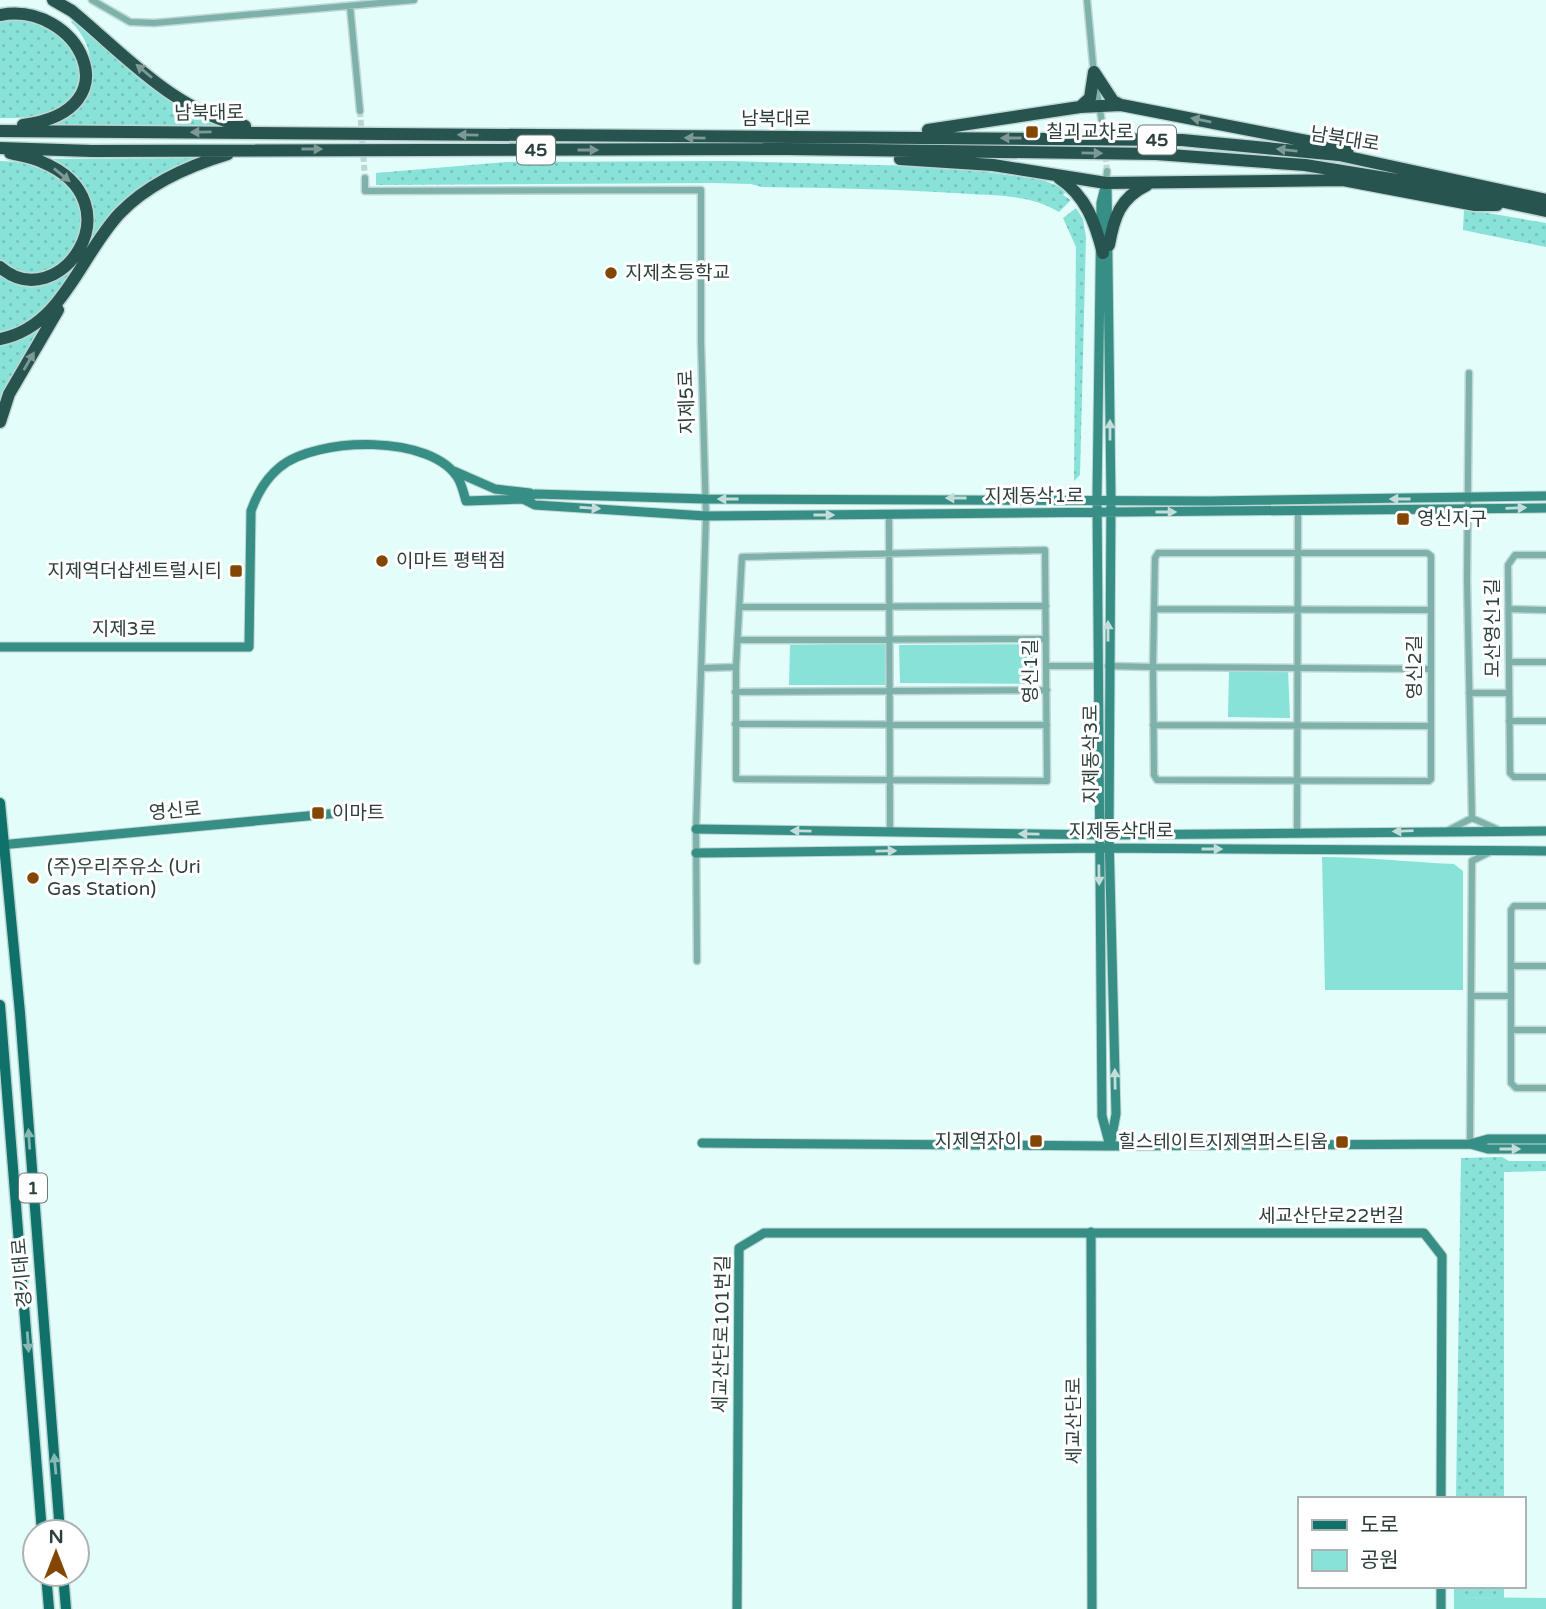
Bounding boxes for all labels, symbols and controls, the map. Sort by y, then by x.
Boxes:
one-way arrow [136,64,153,79]
street label: 남북대로 [174,101,244,125]
street label: 남북대로 [741,108,811,130]
one-way arrow [1190,115,1212,126]
place label: 칠괴교차로 [1046,121,1133,143]
street label: 남북대로 [1309,123,1381,155]
marker: 칠괴교차로 [1024,124,1040,140]
road number: 45 [1138,125,1176,154]
one-way arrow [190,126,212,138]
one-way arrow [456,129,478,141]
one-way arrow [684,132,706,144]
one-way arrow [1000,132,1022,144]
road number: 45 [517,135,555,164]
one-way arrow [301,143,323,155]
one-way arrow [577,144,599,156]
one-way arrow [1276,144,1298,155]
one-way arrow [1081,147,1103,159]
one-way arrow [54,167,71,182]
place label: 지제초등학교 [625,262,730,284]
marker: 지제초등학교 [603,265,619,281]
one-way arrow [22,351,35,370]
street label: 지제5로 [675,369,699,435]
one-way arrow [1104,419,1116,441]
street label: 지제동삭1로 [984,485,1084,507]
one-way arrow [944,492,966,504]
one-way arrow [717,493,739,505]
one-way arrow [1388,493,1410,505]
one-way arrow [579,503,601,514]
one-way arrow [1505,503,1527,514]
one-way arrow [1155,506,1177,518]
place label: 영신지구 [1417,508,1487,530]
one-way arrow [813,509,835,521]
marker: 영신지구 [1395,511,1411,527]
place label: 이마트 평택점 [396,550,506,572]
marker: 이마트 평택점 [374,553,390,569]
place label: 지제역더샵센트럴시티 [47,560,222,582]
marker: 지제역더샵센트럴시티 [228,563,244,579]
street label: 모산영신1길 [1482,578,1504,678]
street label: 지제3로 [92,618,156,640]
one-way arrow [1102,620,1114,642]
street label: 영신2길 [1404,635,1426,699]
street label: 영신1길 [1020,639,1042,703]
street label: 지제동삭3로 [1080,704,1102,804]
street label: 영신로 [148,798,202,824]
place label: 이마트 [332,802,384,824]
marker: 이마트 [310,805,326,821]
street label: 지제동삭대로 [1069,820,1173,842]
one-way arrow [790,825,812,837]
one-way arrow [1392,826,1414,837]
one-way arrow [1018,828,1040,840]
one-way arrow [1201,843,1223,855]
one-way arrow [876,845,898,857]
place label: (주)우리주유소 (Uri Gas Station) [47,856,201,900]
one-way arrow [1093,864,1105,886]
marker: (주)우리주유소 (Uri Gas Station) [25,870,41,886]
one-way arrow [1109,1068,1121,1090]
one-way arrow [23,1128,34,1150]
place label: 지제역자이 [935,1130,1022,1152]
place label: 힐스테이트지제역퍼스티움 [1118,1131,1328,1153]
marker: 지제역자이 [1028,1133,1044,1149]
marker: 힐스테이트지제역퍼스티움 [1334,1134,1350,1150]
one-way arrow [1499,1143,1521,1155]
road number: 1 [19,1174,47,1203]
street label: 세교산단로22번길 [1258,1205,1404,1227]
street label: 경기대로 [8,1237,36,1309]
street label: 세교산단로101번길 [710,1255,734,1413]
one-way arrow [23,1331,34,1353]
street label: 세교산단로 [1063,1377,1085,1465]
one-way arrow [49,1453,60,1475]
legend [1298,1497,1525,1588]
text: 도로 [1360,1513,1399,1538]
north arrow [21,1518,91,1588]
text: N [48,1526,64,1548]
text: 공원 [1360,1548,1399,1573]

